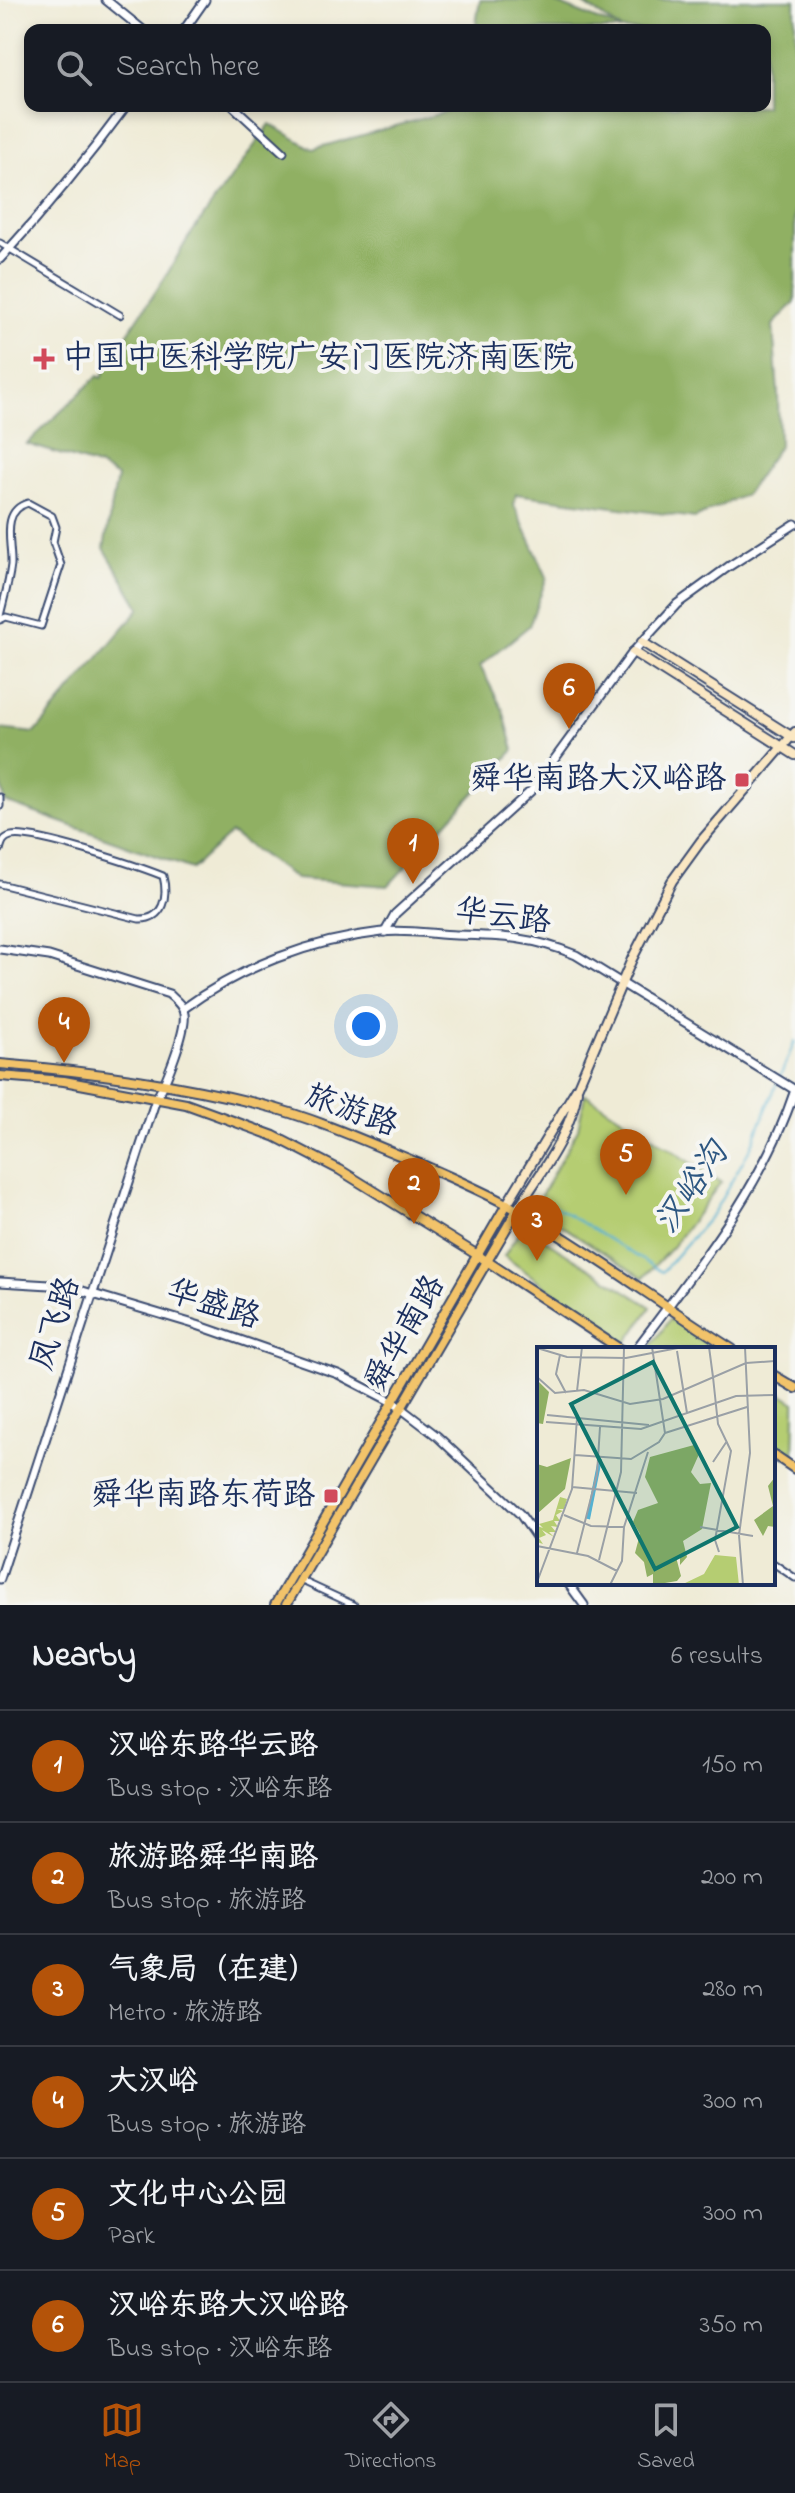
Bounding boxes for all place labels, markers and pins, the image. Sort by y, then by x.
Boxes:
place label: 中国中医科学院广安门医院济南医院 [62,336,574,383]
marker: 中国中医科学院广安门医院济南医院 [33,348,55,370]
pin: 6 [543,663,595,729]
place label: 舜华南路大汉峪路 [470,757,726,804]
marker: 舜华南路大汉峪路 [733,771,751,789]
pin: 1 [387,818,439,884]
pin: 4 [38,997,90,1063]
pin: 5 [600,1129,652,1195]
pin: 2 [388,1158,440,1224]
pin: 3 [511,1195,563,1261]
place label: 舜华南路东荷路 [91,1473,315,1520]
marker: 舜华南路东荷路 [322,1487,340,1505]

